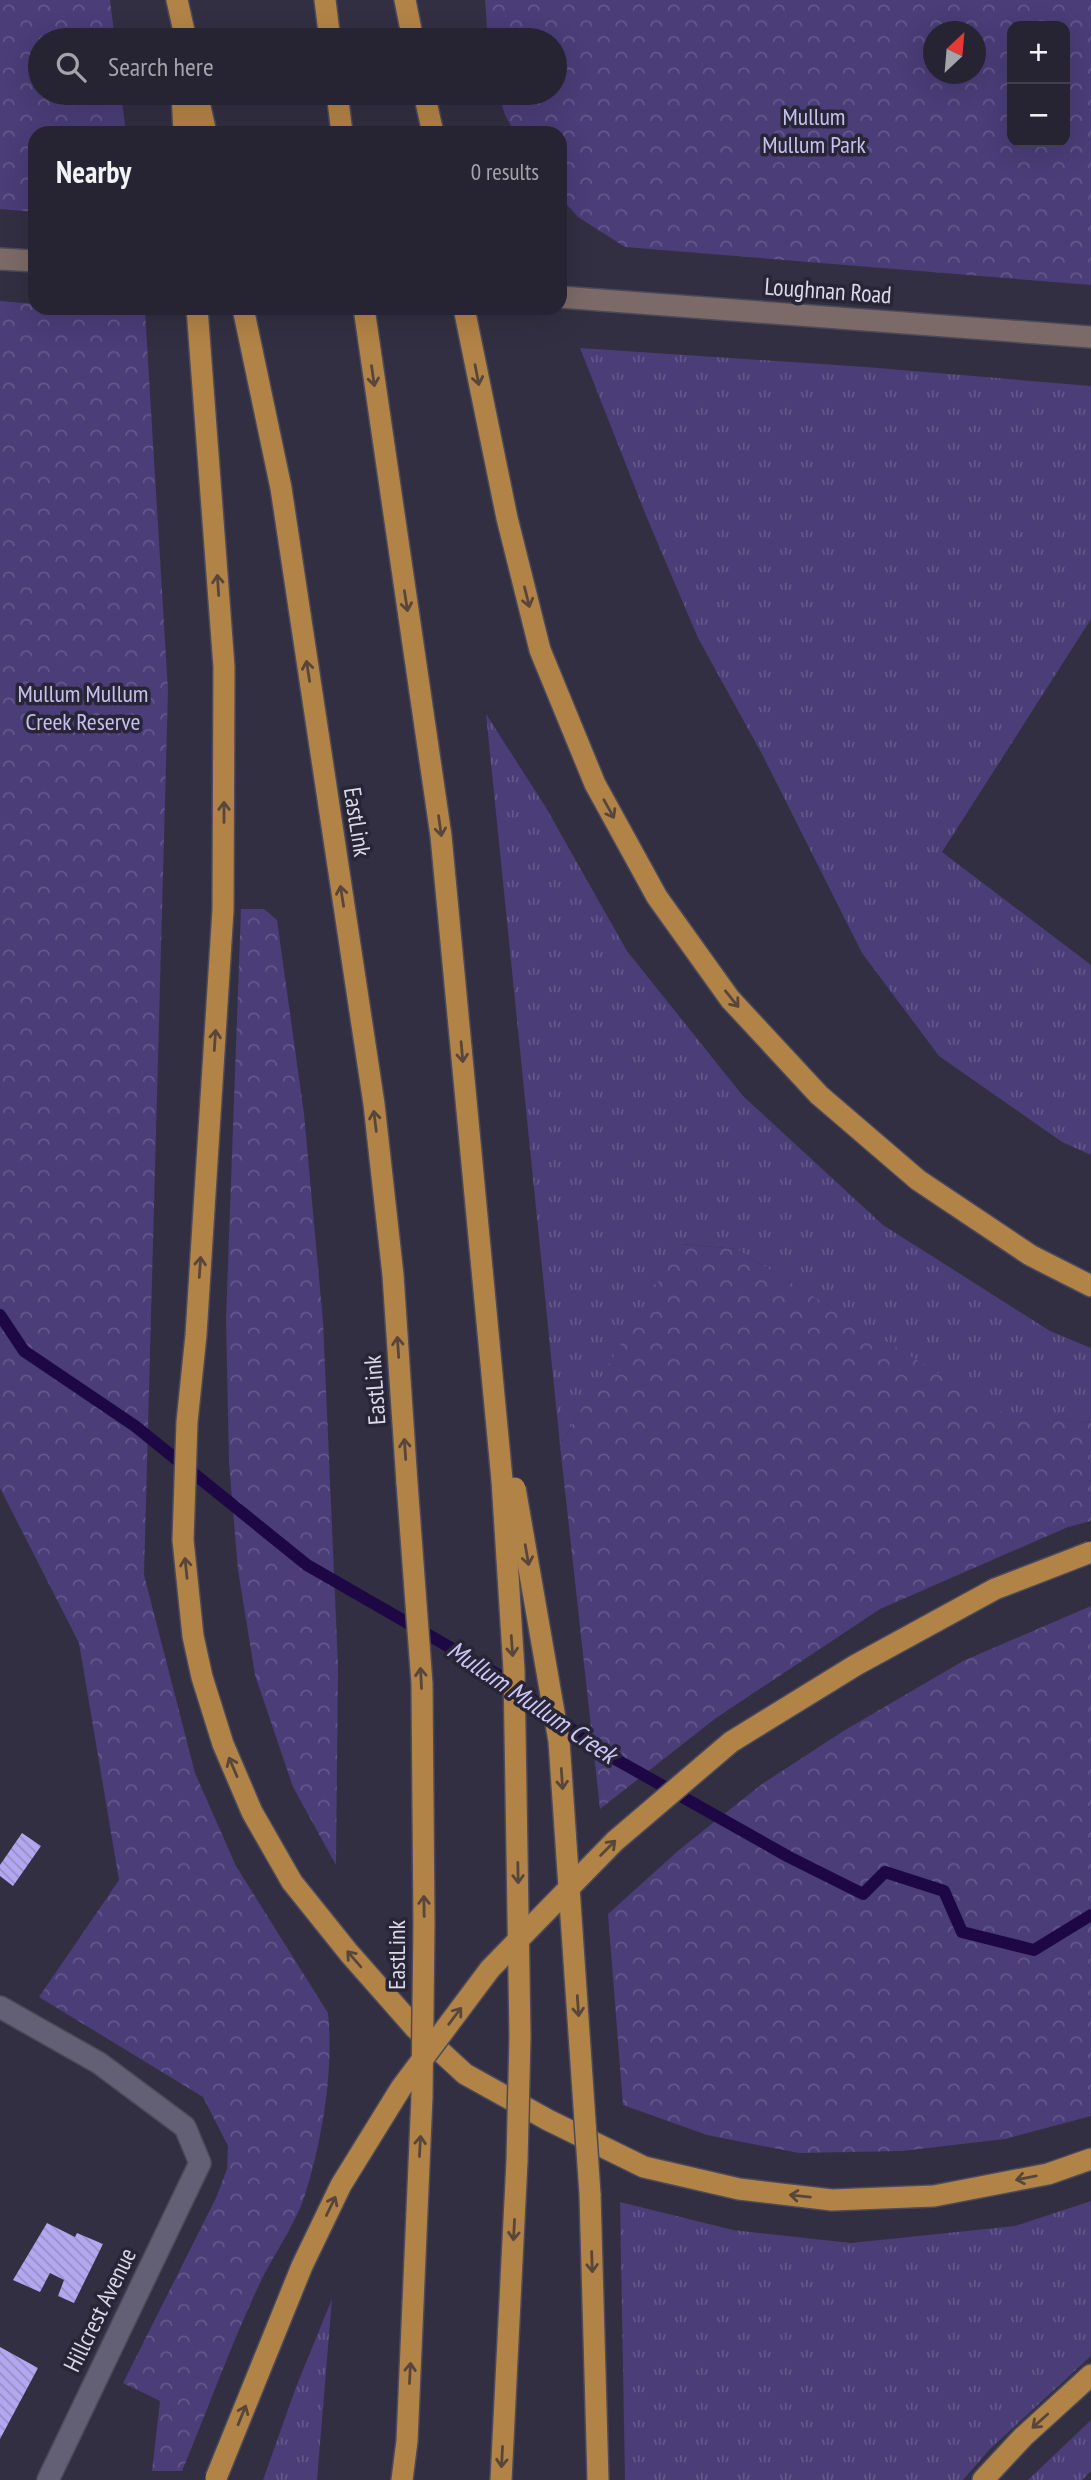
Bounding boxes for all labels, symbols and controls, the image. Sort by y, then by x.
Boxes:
north arrow [923,21,986,84]
map controls [1007,21,1070,147]
button: + [1007,21,1070,84]
search box [28,28,567,105]
icon: search [52,48,90,86]
text: Search here [108,50,214,83]
button: − [1007,84,1070,147]
park label: Mullum Mullum Park [762,101,867,160]
text: Nearby [56,152,131,191]
text: 0 results [471,157,539,186]
street label: Loughnan Road [763,271,893,310]
one-way arrow [470,363,484,386]
one-way arrow [366,364,379,387]
one-way arrow [211,574,224,597]
one-way arrow [521,585,534,608]
one-way arrow [400,589,413,612]
one-way arrow [301,660,314,682]
park label: Mullum Mullum Creek Reserve [18,678,148,737]
street label: EastLink [337,785,378,859]
one-way arrow [602,798,616,818]
one-way arrow [217,801,231,824]
one-way arrow [434,814,447,837]
one-way arrow [335,885,348,907]
one-way arrow [724,990,739,1008]
one-way arrow [209,1029,222,1051]
one-way arrow [456,1040,469,1063]
one-way arrow [369,1110,382,1132]
one-way arrow [194,1256,207,1278]
one-way arrow [391,1336,404,1359]
street label: EastLink [357,1354,392,1426]
one-way arrow [398,1438,411,1461]
one-way arrow [521,1543,534,1566]
one-way arrow [179,1557,192,1580]
water label: Mullum Mullum Creek [441,1633,626,1772]
one-way arrow [506,1634,519,1656]
one-way arrow [414,1668,427,1690]
one-way arrow [226,1757,239,1779]
one-way arrow [556,1768,569,1790]
one-way arrow [600,1840,617,1857]
one-way arrow [511,1861,525,1884]
one-way arrow [417,1895,431,1918]
street label: EastLink [381,1920,412,1990]
one-way arrow [346,1950,362,1968]
one-way arrow [572,1995,585,2017]
one-way arrow [448,2007,463,2026]
one-way arrow [414,2135,427,2158]
one-way arrow [1015,2172,1038,2186]
one-way arrow [790,2189,812,2202]
one-way arrow [325,2196,338,2217]
one-way arrow [507,2218,520,2240]
street label: Hillcrest Avenue [56,2243,143,2377]
one-way arrow [585,2250,599,2273]
one-way arrow [403,2362,416,2385]
one-way arrow [236,2405,249,2427]
one-way arrow [1032,2412,1050,2428]
one-way arrow [496,2445,509,2468]

